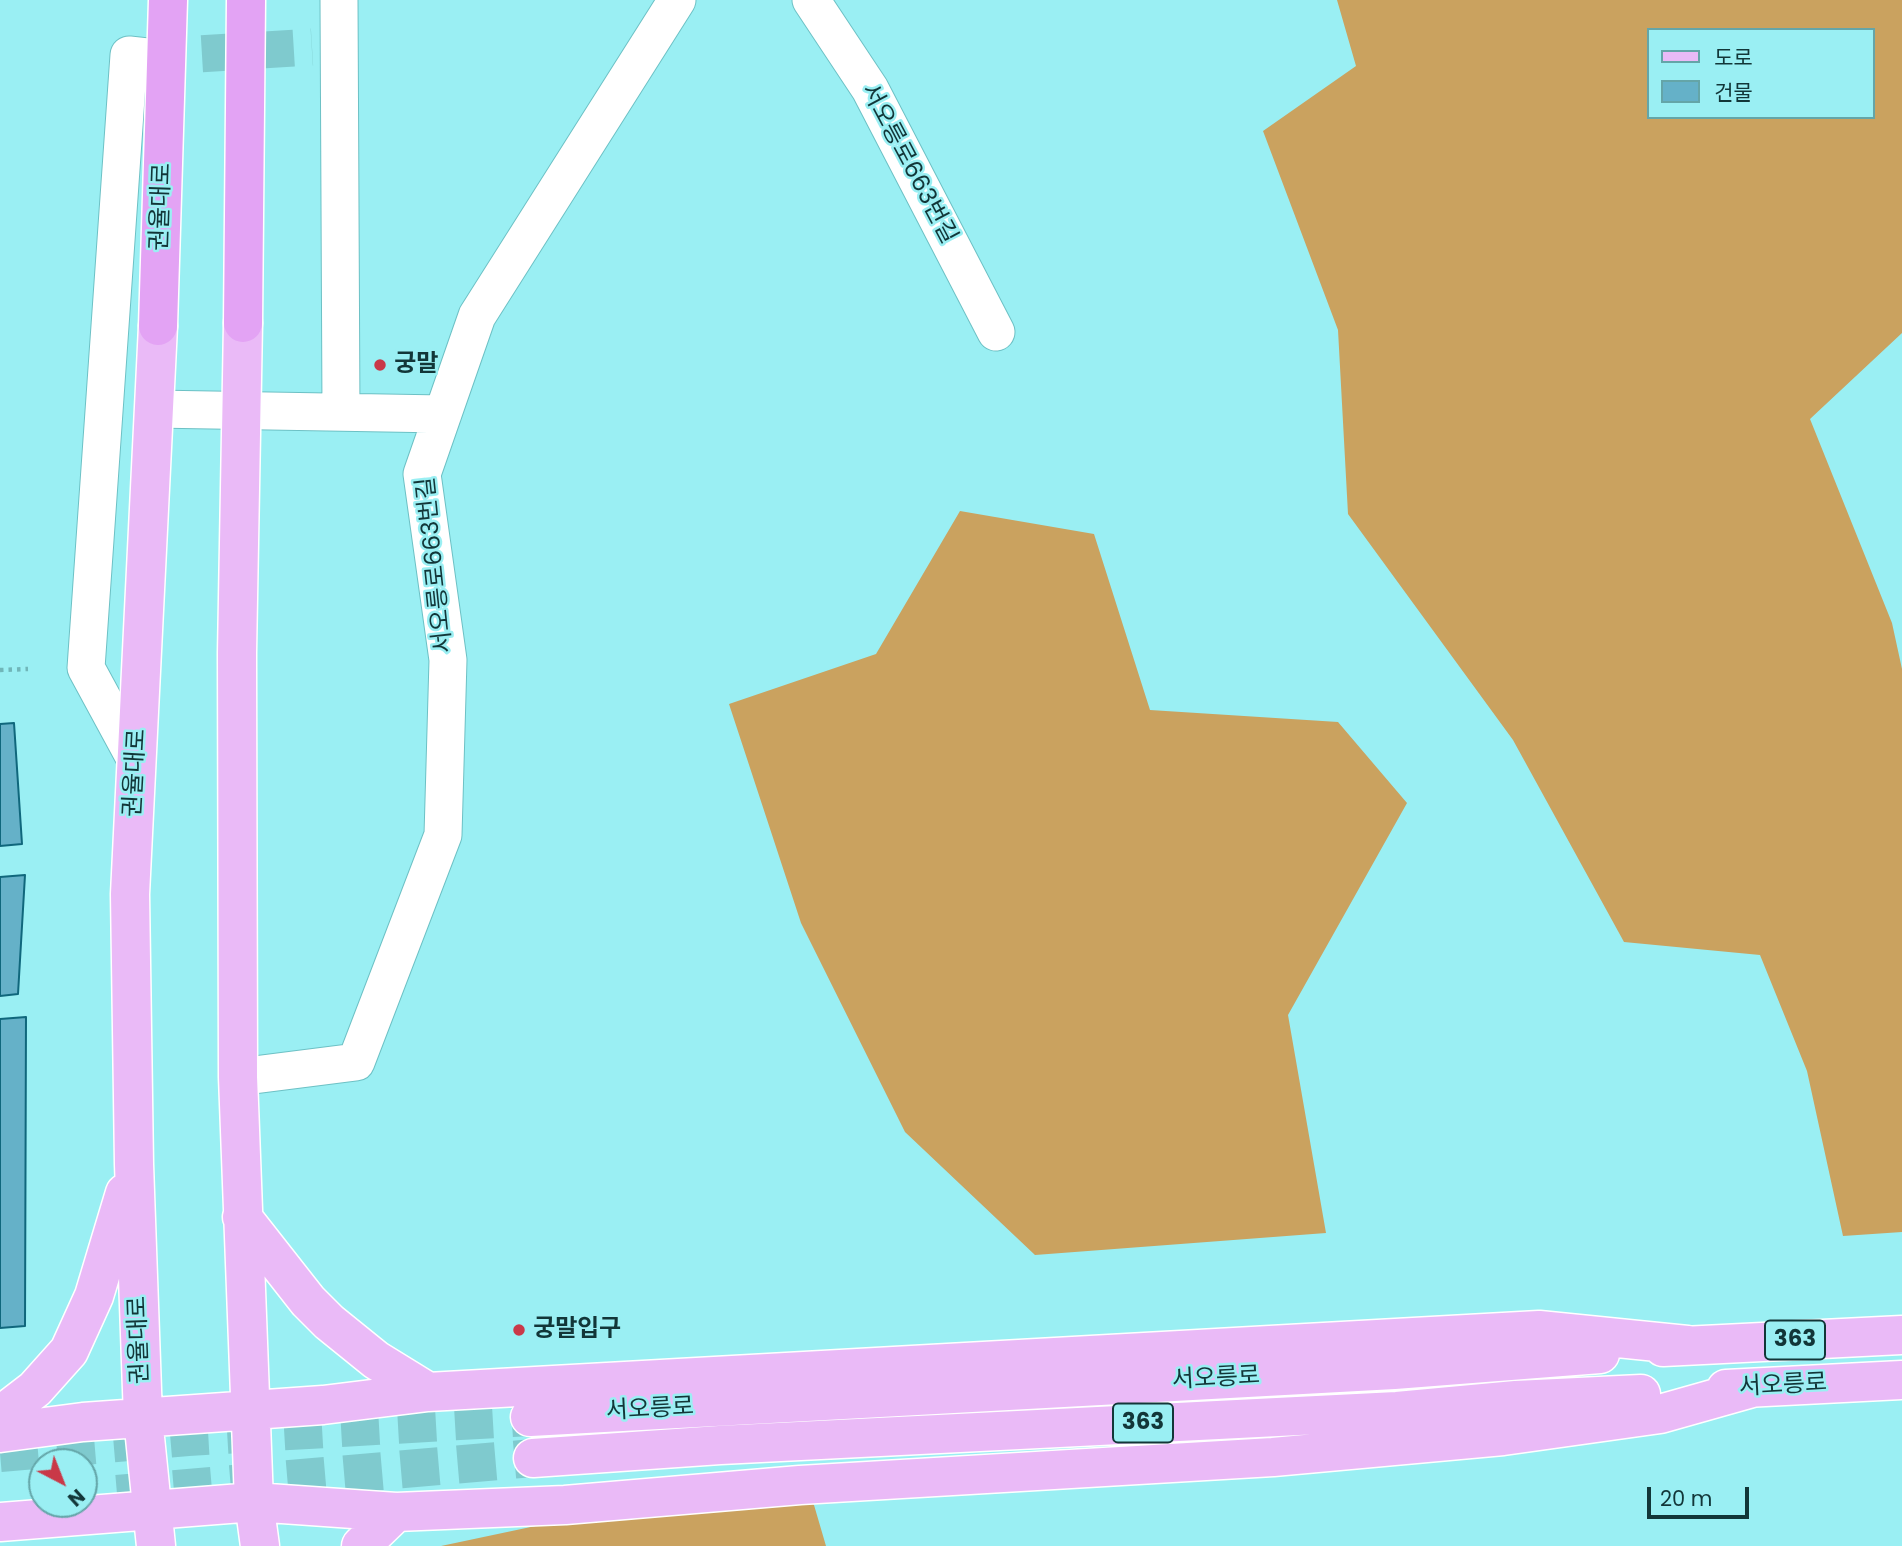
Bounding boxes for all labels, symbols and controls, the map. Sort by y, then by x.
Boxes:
legend [1646,28,1874,119]
text: 도로 [1714,43,1753,72]
text: 건물 [1714,78,1753,107]
street label: 서오릉로663번길 [854,79,962,249]
street label: 권율대로 [146,162,178,252]
place label: 궁말 [394,351,438,379]
marker: 궁말 [372,357,388,373]
street label: 서오릉로663번길 [412,475,460,655]
street label: 권율대로 [119,728,153,818]
street label: 권율대로 [124,1295,156,1385]
place label: 궁말입구 [533,1316,621,1344]
road number: 363 [1765,1320,1825,1359]
marker: 궁말입구 [511,1322,527,1338]
street label: 서오릉로 [1171,1362,1261,1396]
street label: 서오릉로 [1738,1369,1828,1403]
street label: 서오릉로 [605,1393,695,1427]
road number: 363 [1113,1404,1173,1442]
north arrow [28,1448,98,1518]
scale bar [1650,1472,1752,1516]
text: N [62,1483,90,1512]
text: 20 m [1660,1484,1713,1513]

